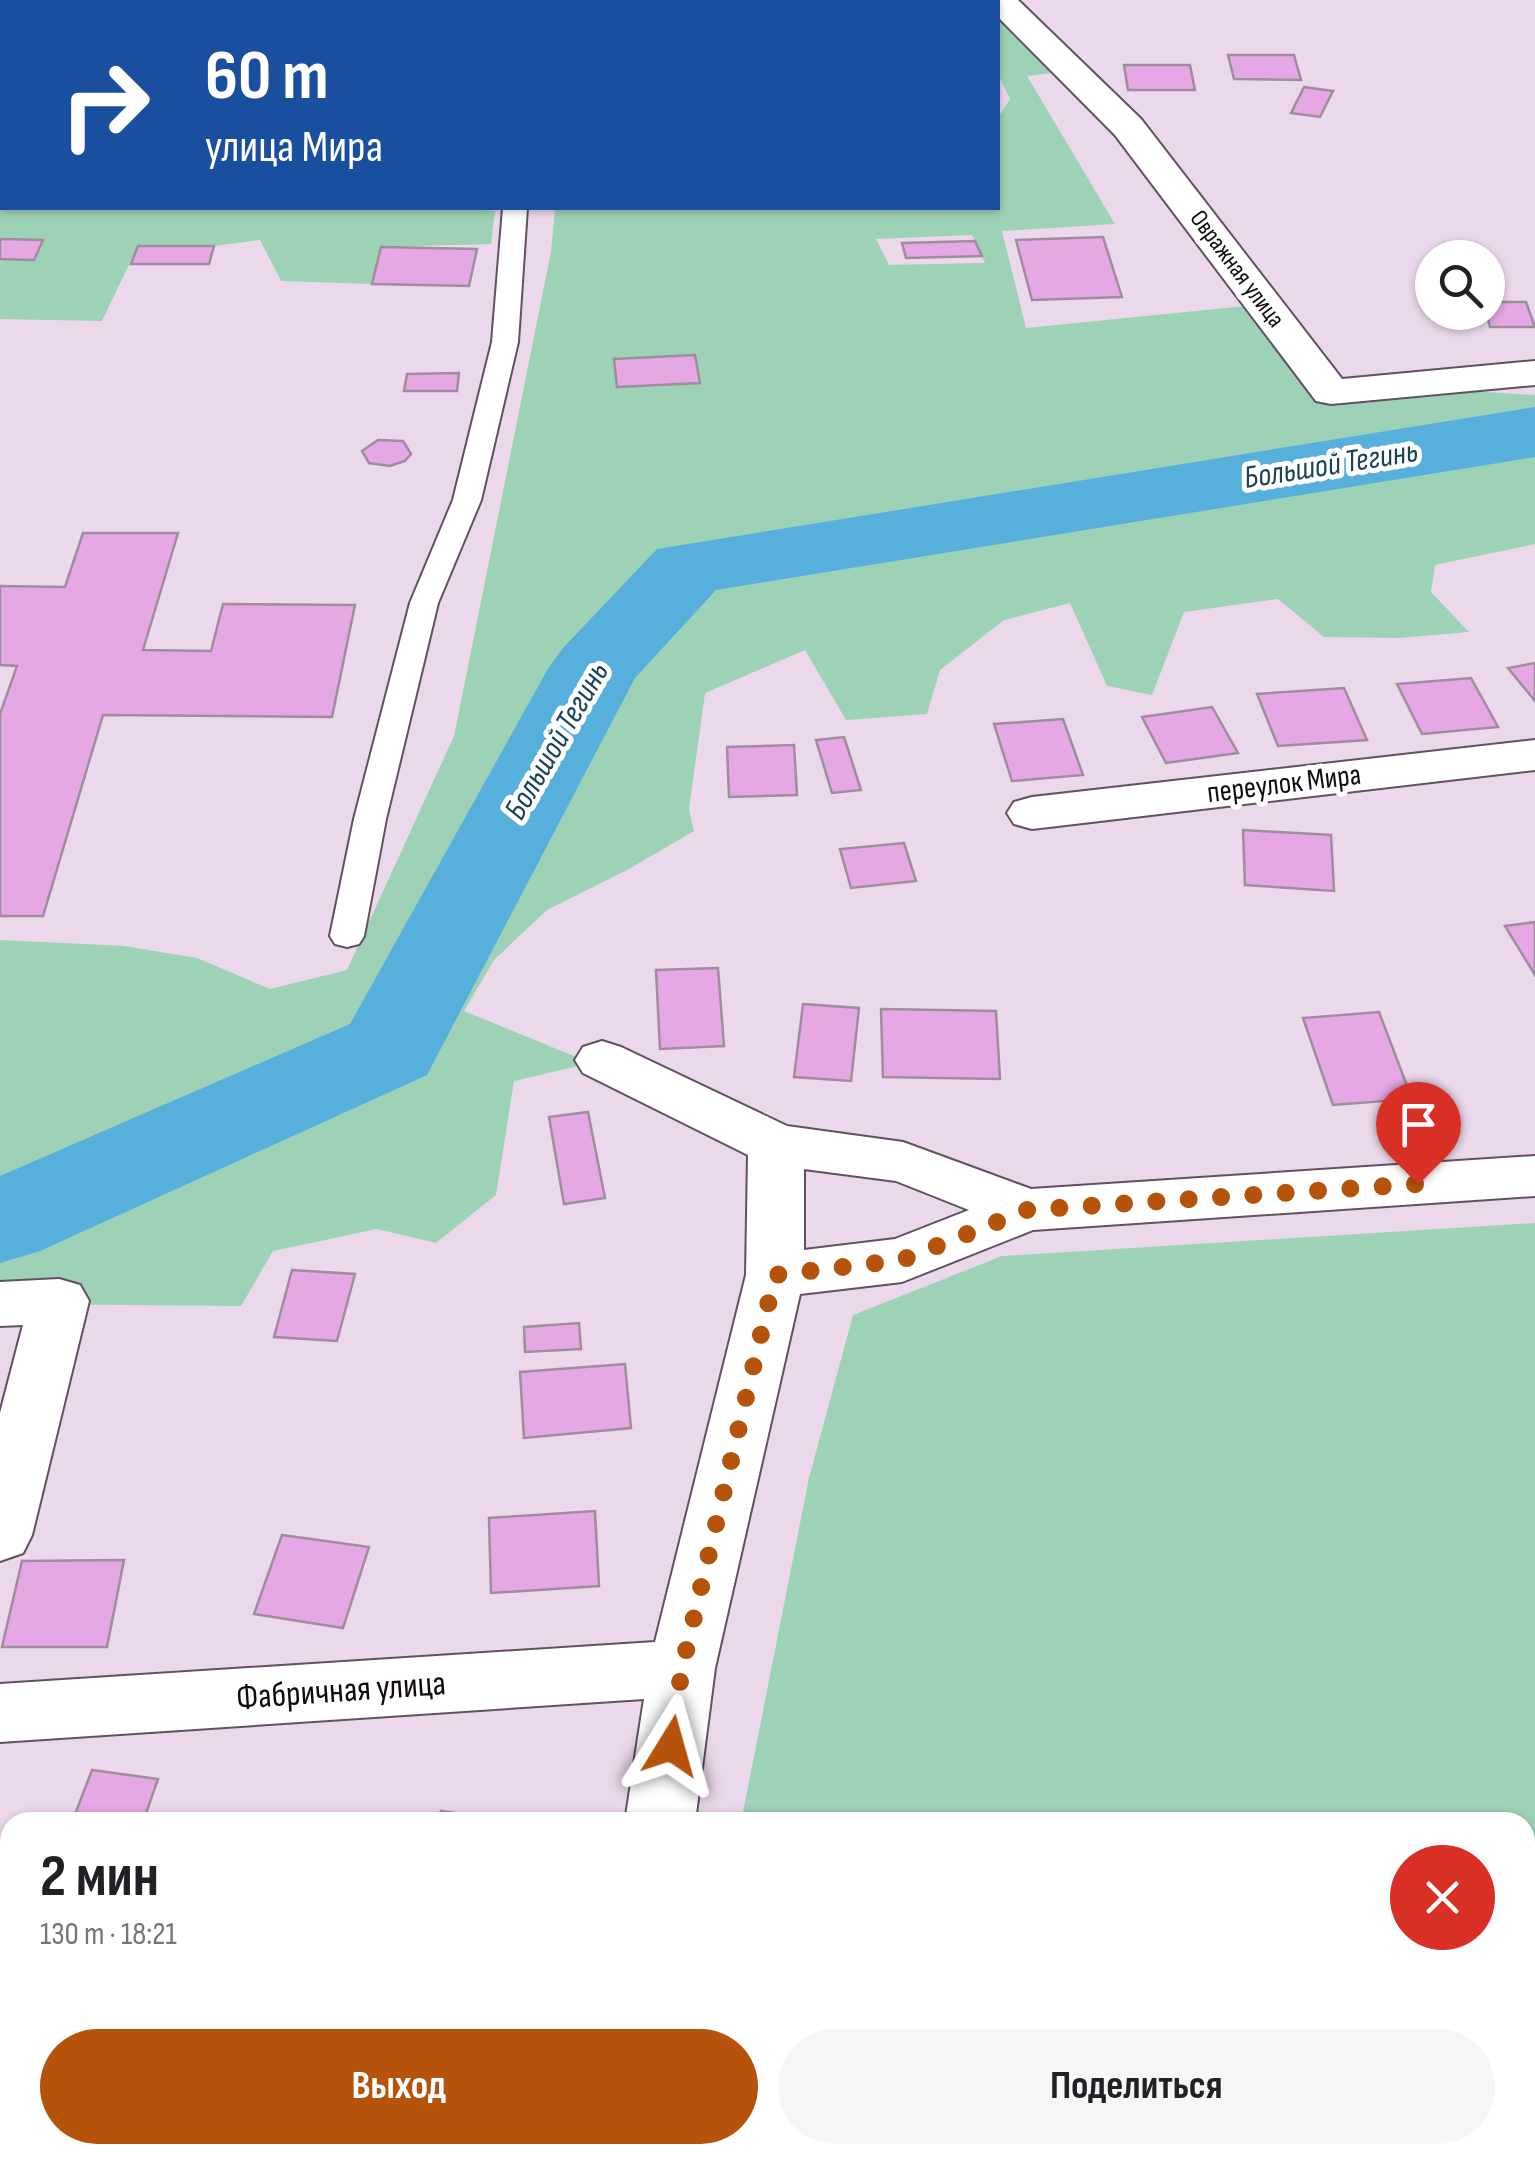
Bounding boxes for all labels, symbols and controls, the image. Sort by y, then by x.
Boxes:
text: 60 m [205,35,329,119]
icon: right [40,40,170,170]
text: улица Мира [205,120,383,175]
street label: Овражная улица [1183,204,1291,334]
map controls [1415,240,1505,330]
button: search [1415,240,1505,330]
water label: Большой Тегинь [1241,432,1421,498]
water label: Большой Тегинь [496,655,618,827]
street label: переулок Мира [1205,757,1363,811]
pin [1376,1082,1461,1185]
icon: arrive [1391,1097,1446,1152]
street label: Фабричная улица [235,1662,447,1720]
position arrow [619,1694,723,1798]
text: 2 мин [40,1841,159,1913]
button: close [1390,1845,1495,1950]
text: 130 m · 18:21 [40,1915,177,1954]
button: Выход [40,2029,758,2144]
button: Поделиться [778,2029,1495,2144]

